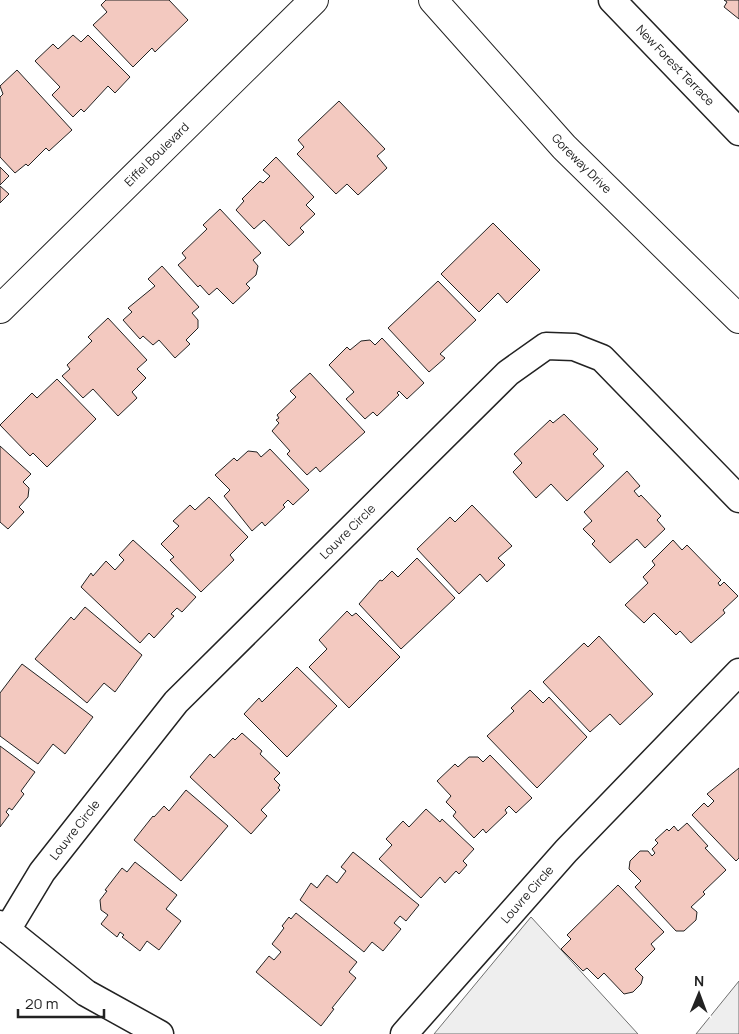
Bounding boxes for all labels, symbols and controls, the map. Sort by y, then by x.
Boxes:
street label: New Forest Terrace [633,21,718,109]
street label: Eiffel Boulevard [120,119,193,190]
street label: Goreway Drive [548,130,616,197]
street label: Louvre Circle [316,500,379,563]
street label: Louvre Circle [46,796,104,863]
street label: Louvre Circle [497,862,557,927]
north arrow [674,969,724,1019]
text: N [694,971,704,990]
scale bar [18,986,104,1018]
text: 20 m [25,993,58,1014]

